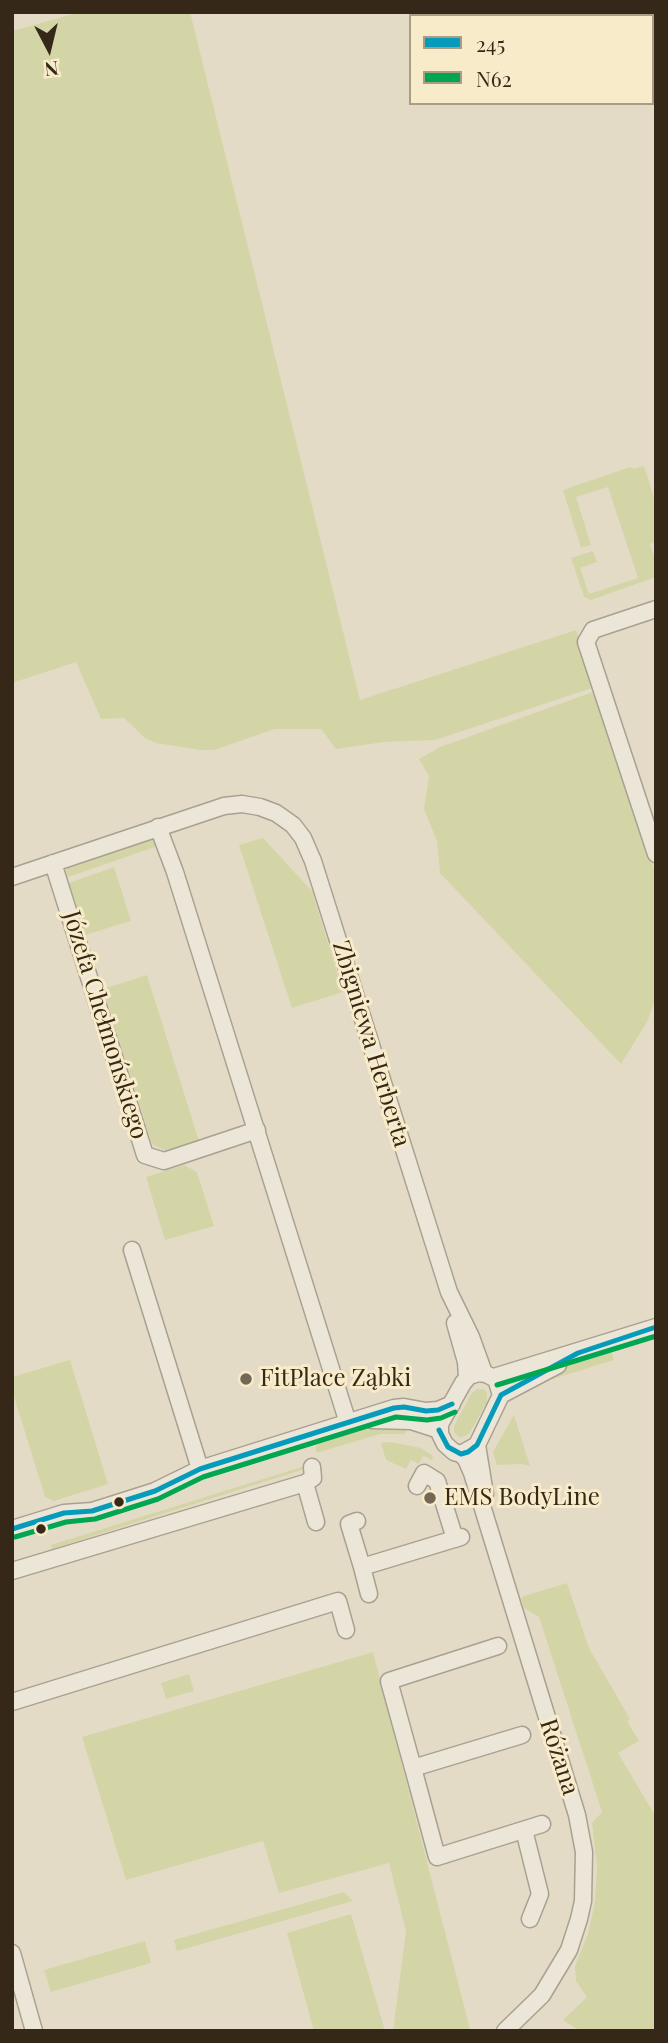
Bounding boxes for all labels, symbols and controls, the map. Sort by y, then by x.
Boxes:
north arrow [14,14,84,84]
legend [409,14,654,105]
text: 245 [476,29,505,57]
text: N [43,56,60,84]
text: N62 [476,64,512,92]
street label: Józefa Chełmońskiego [57,907,153,1143]
street label: Zbigniewa Herberta [326,937,416,1151]
place label: FitPlace Ząbki [260,1365,411,1393]
marker: FitPlace Ząbki [238,1371,254,1387]
place label: EMS BodyLine [444,1484,600,1512]
marker: EMS BodyLine [422,1490,438,1506]
unlabelled marker [112,1495,126,1509]
unlabelled marker [34,1522,48,1536]
street label: Różana [533,1715,585,1799]

